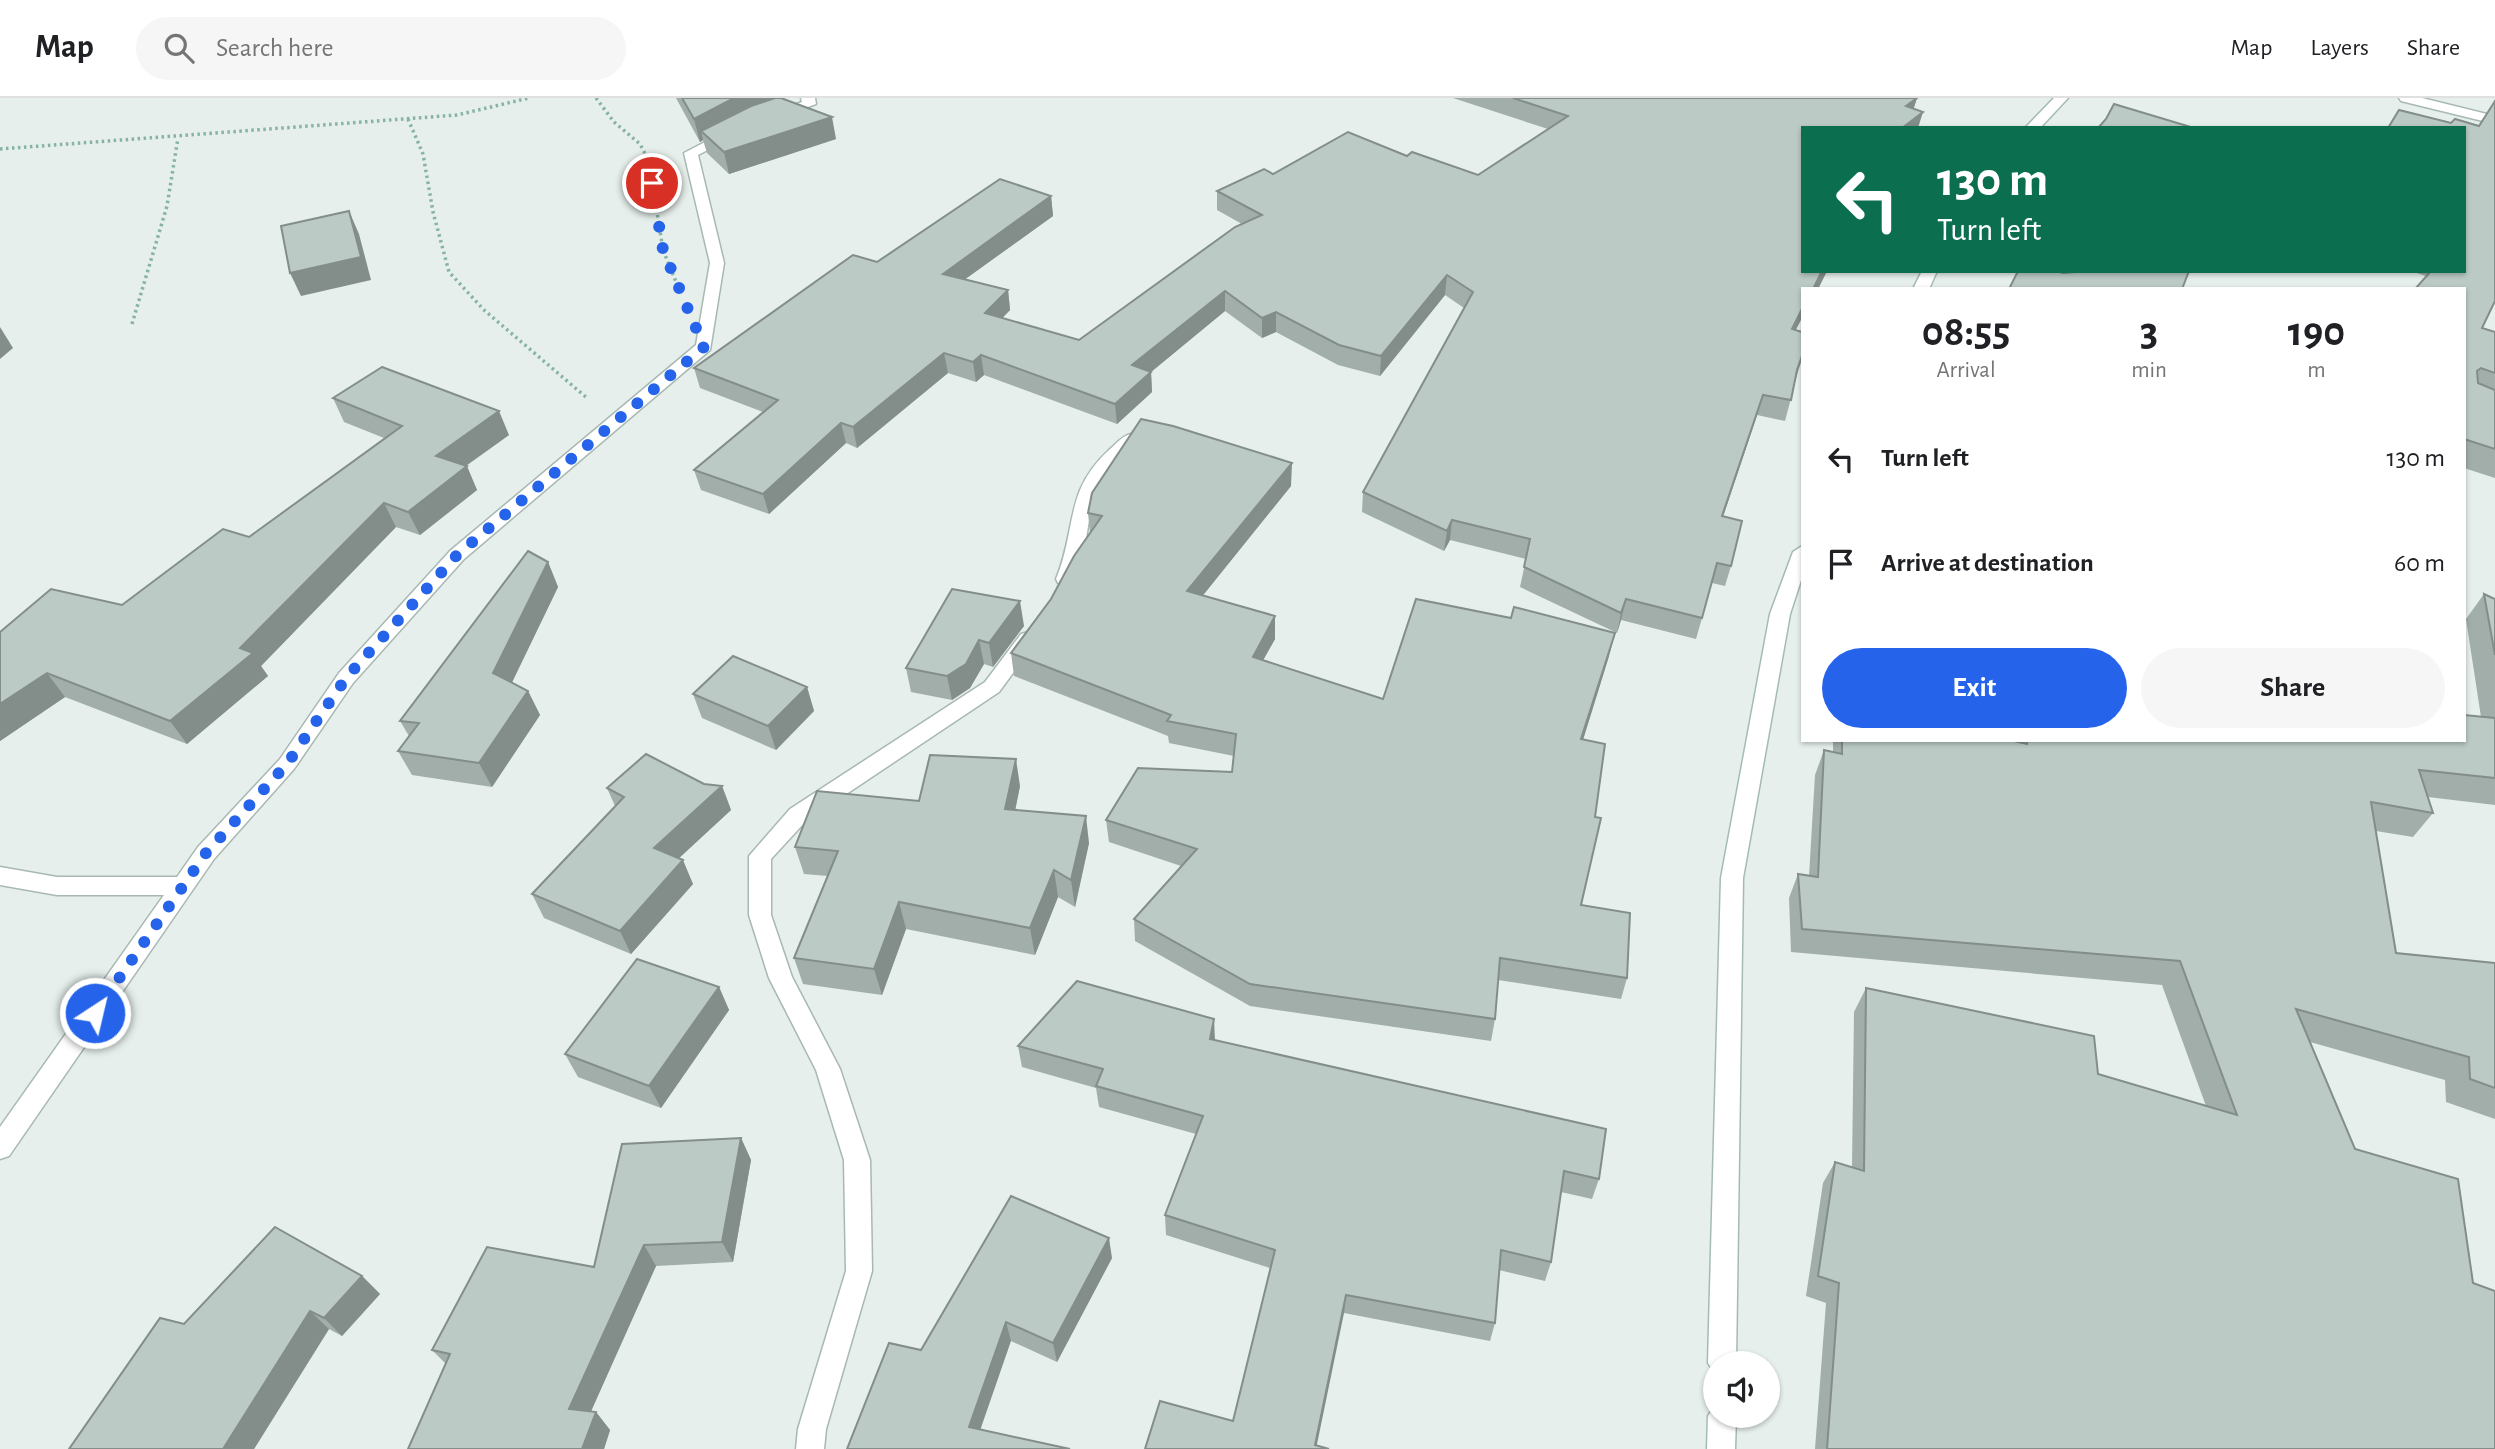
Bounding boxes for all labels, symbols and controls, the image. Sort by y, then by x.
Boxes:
search box [136,17,626,80]
icon: search [160,29,198,67]
text: Map [35,31,94,64]
text: Search here [216,35,334,61]
text: Map [2230,36,2272,60]
text: Layers [2310,36,2369,60]
text: Share [2407,36,2460,60]
pin [622,153,682,213]
icon: left [1822,154,1913,245]
text: 130 m [1937,156,2048,205]
icon: arrive [633,164,671,202]
text: Turn left [1937,214,2041,246]
text: 08:55 [1922,311,2010,353]
text: 3 [2140,311,2158,353]
text: 190 [2288,311,2345,353]
text: Arrival [1937,359,1996,382]
text: min [2131,359,2167,382]
text: m [2307,359,2326,382]
icon: left [1822,440,1860,478]
text: Turn left [1881,445,1969,471]
text: 130 m [2387,445,2445,471]
icon: arrive [1822,545,1860,583]
text: Arrive at destination [1881,550,2094,576]
text: 60 m [2394,550,2445,576]
button: Exit [1822,648,2127,728]
button: Share [2141,648,2445,728]
position arrow [58,976,132,1050]
map controls [1703,1351,1780,1428]
button: sound [1703,1351,1780,1428]

